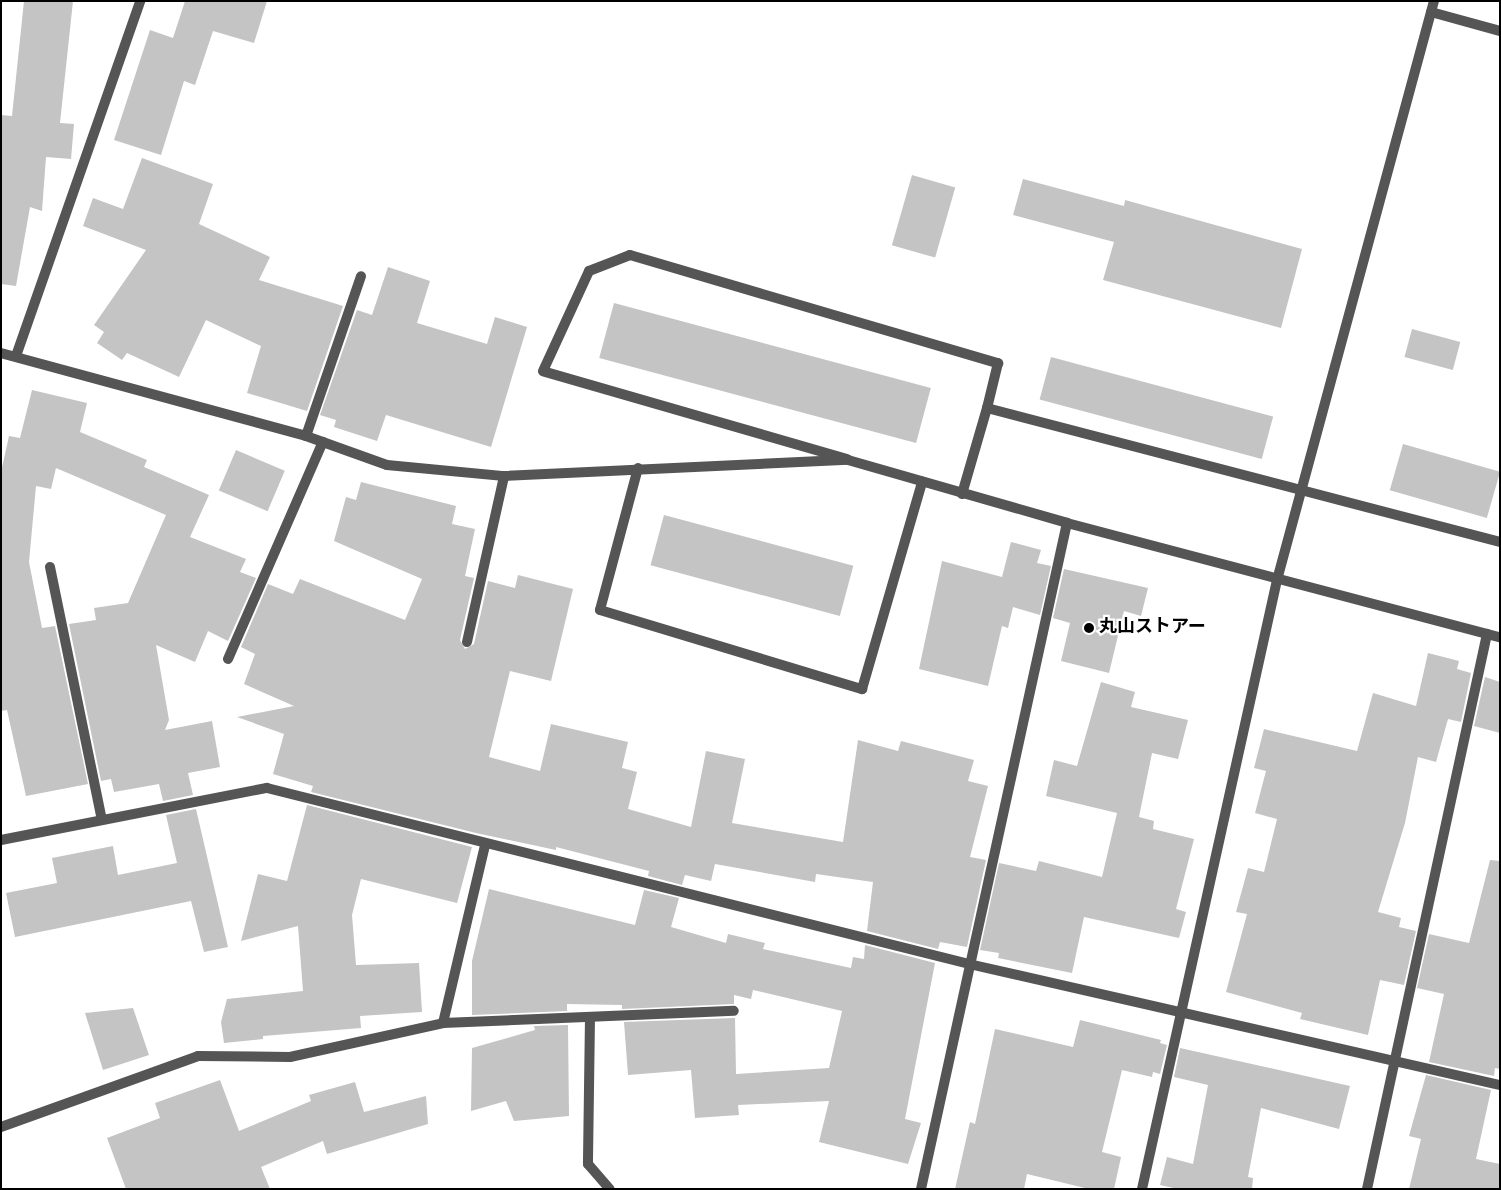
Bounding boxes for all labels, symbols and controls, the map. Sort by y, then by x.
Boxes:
place label: 丸山ストアー [1099,617,1206,639]
marker: 丸山ストアー [1083,622,1095,634]

